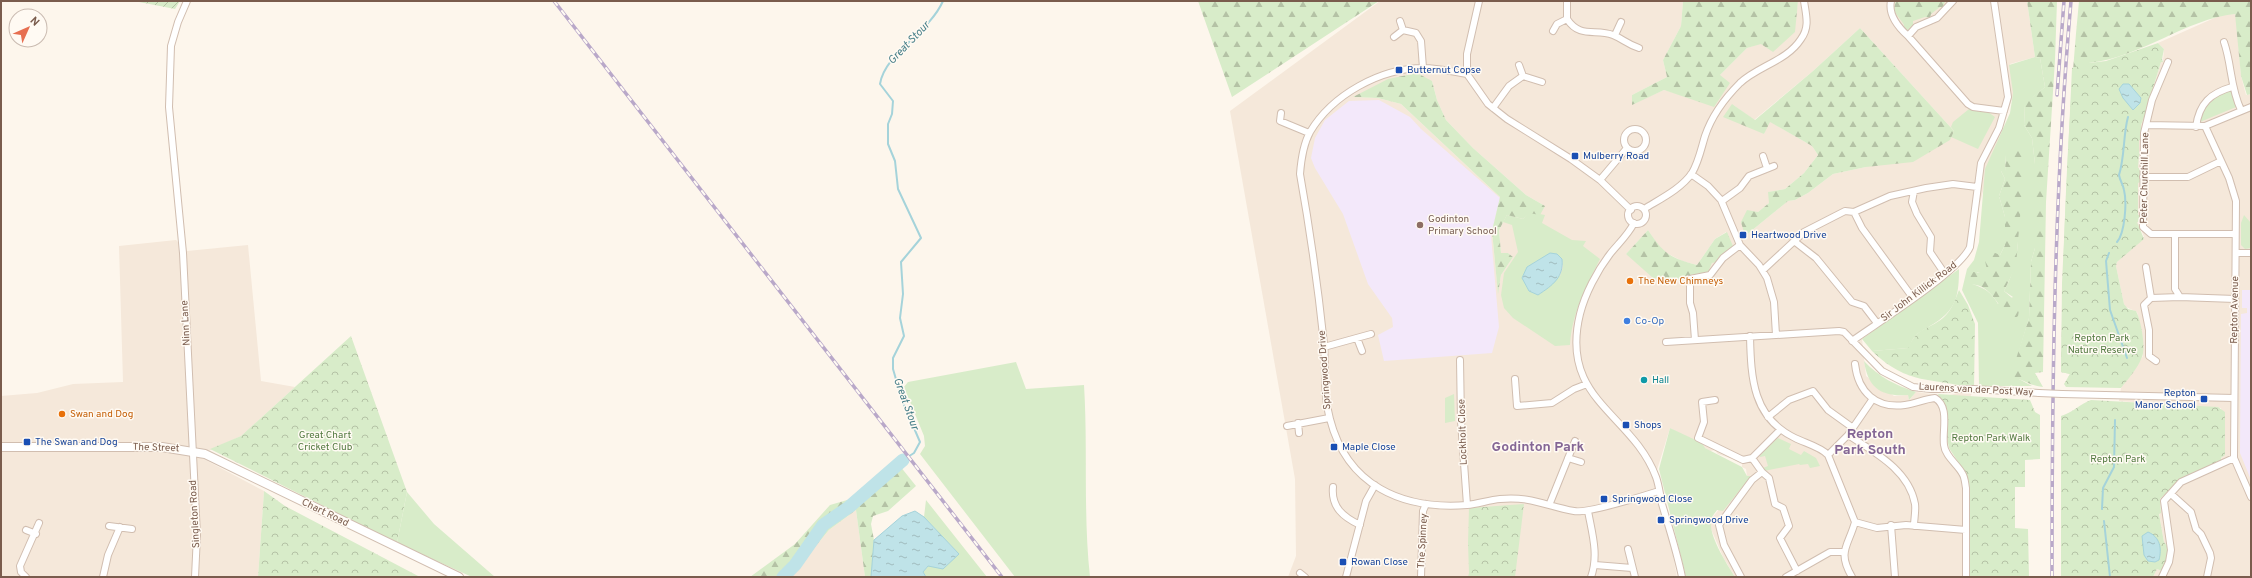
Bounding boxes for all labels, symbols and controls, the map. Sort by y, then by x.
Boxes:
north arrow [8,8,48,48]
text: N [27,14,42,29]
water label: Great Stour [885,18,934,68]
place label: Butternut Copse [1407,64,1481,77]
marker: Butternut Copse [1394,65,1404,75]
street label: Peter Churchill Lane [2138,132,2152,224]
place label: Mulberry Road [1583,150,1649,163]
marker: Mulberry Road [1570,151,1580,161]
place label: Godinton Primary School [1428,213,1497,238]
marker: Godinton Primary School [1415,220,1425,230]
place label: Heartwood Drive [1751,229,1827,242]
marker: Heartwood Drive [1738,230,1748,240]
street label: Sir John Killick Road [1878,259,1960,325]
place label: The New Chimneys [1638,275,1724,288]
marker: The New Chimneys [1625,276,1635,286]
street label: Repton Avenue [2228,276,2242,344]
street label: Ninn Lane [178,300,194,346]
place label: Co-Op [1635,315,1665,328]
marker: Co-Op [1622,316,1632,326]
street label: Springwood Drive [1316,330,1334,410]
park label: Repton Park Nature Reserve [2068,332,2136,357]
place label: Hall [1652,374,1669,387]
marker: Hall [1639,375,1649,385]
water label: Great Stour [890,376,922,433]
street label: Laurens van der Post Way [1918,380,2034,400]
place label: Repton Manor School [2135,387,2196,412]
marker: Repton Manor School [2199,394,2209,404]
street label: Lockholt Close [1455,399,1471,465]
place label: Swan and Dog [70,408,133,421]
marker: Swan and Dog [57,409,67,419]
place label: Shops [1634,419,1662,432]
marker: Shops [1621,420,1631,430]
district label: Repton Park South [1834,426,1906,459]
park label: Great Chart Cricket Club [298,429,353,454]
park label: Repton Park Walk [1952,432,2030,445]
place label: The Swan and Dog [35,436,118,449]
marker: The Swan and Dog [22,437,32,447]
district label: Godinton Park [1492,439,1585,456]
street label: The Street [132,441,180,455]
place label: Maple Close [1342,441,1396,454]
marker: Maple Close [1329,442,1339,452]
park label: Repton Park [2090,453,2146,466]
street label: Singleton Road [187,480,203,548]
place label: Springwood Close [1612,493,1692,506]
marker: Springwood Close [1599,494,1609,504]
street label: Chart Road [299,496,351,530]
street label: The Spinney [1415,513,1431,569]
place label: Springwood Drive [1669,514,1749,527]
marker: Springwood Drive [1656,515,1666,525]
place label: Rowan Close [1351,556,1408,569]
marker: Rowan Close [1338,557,1348,567]

